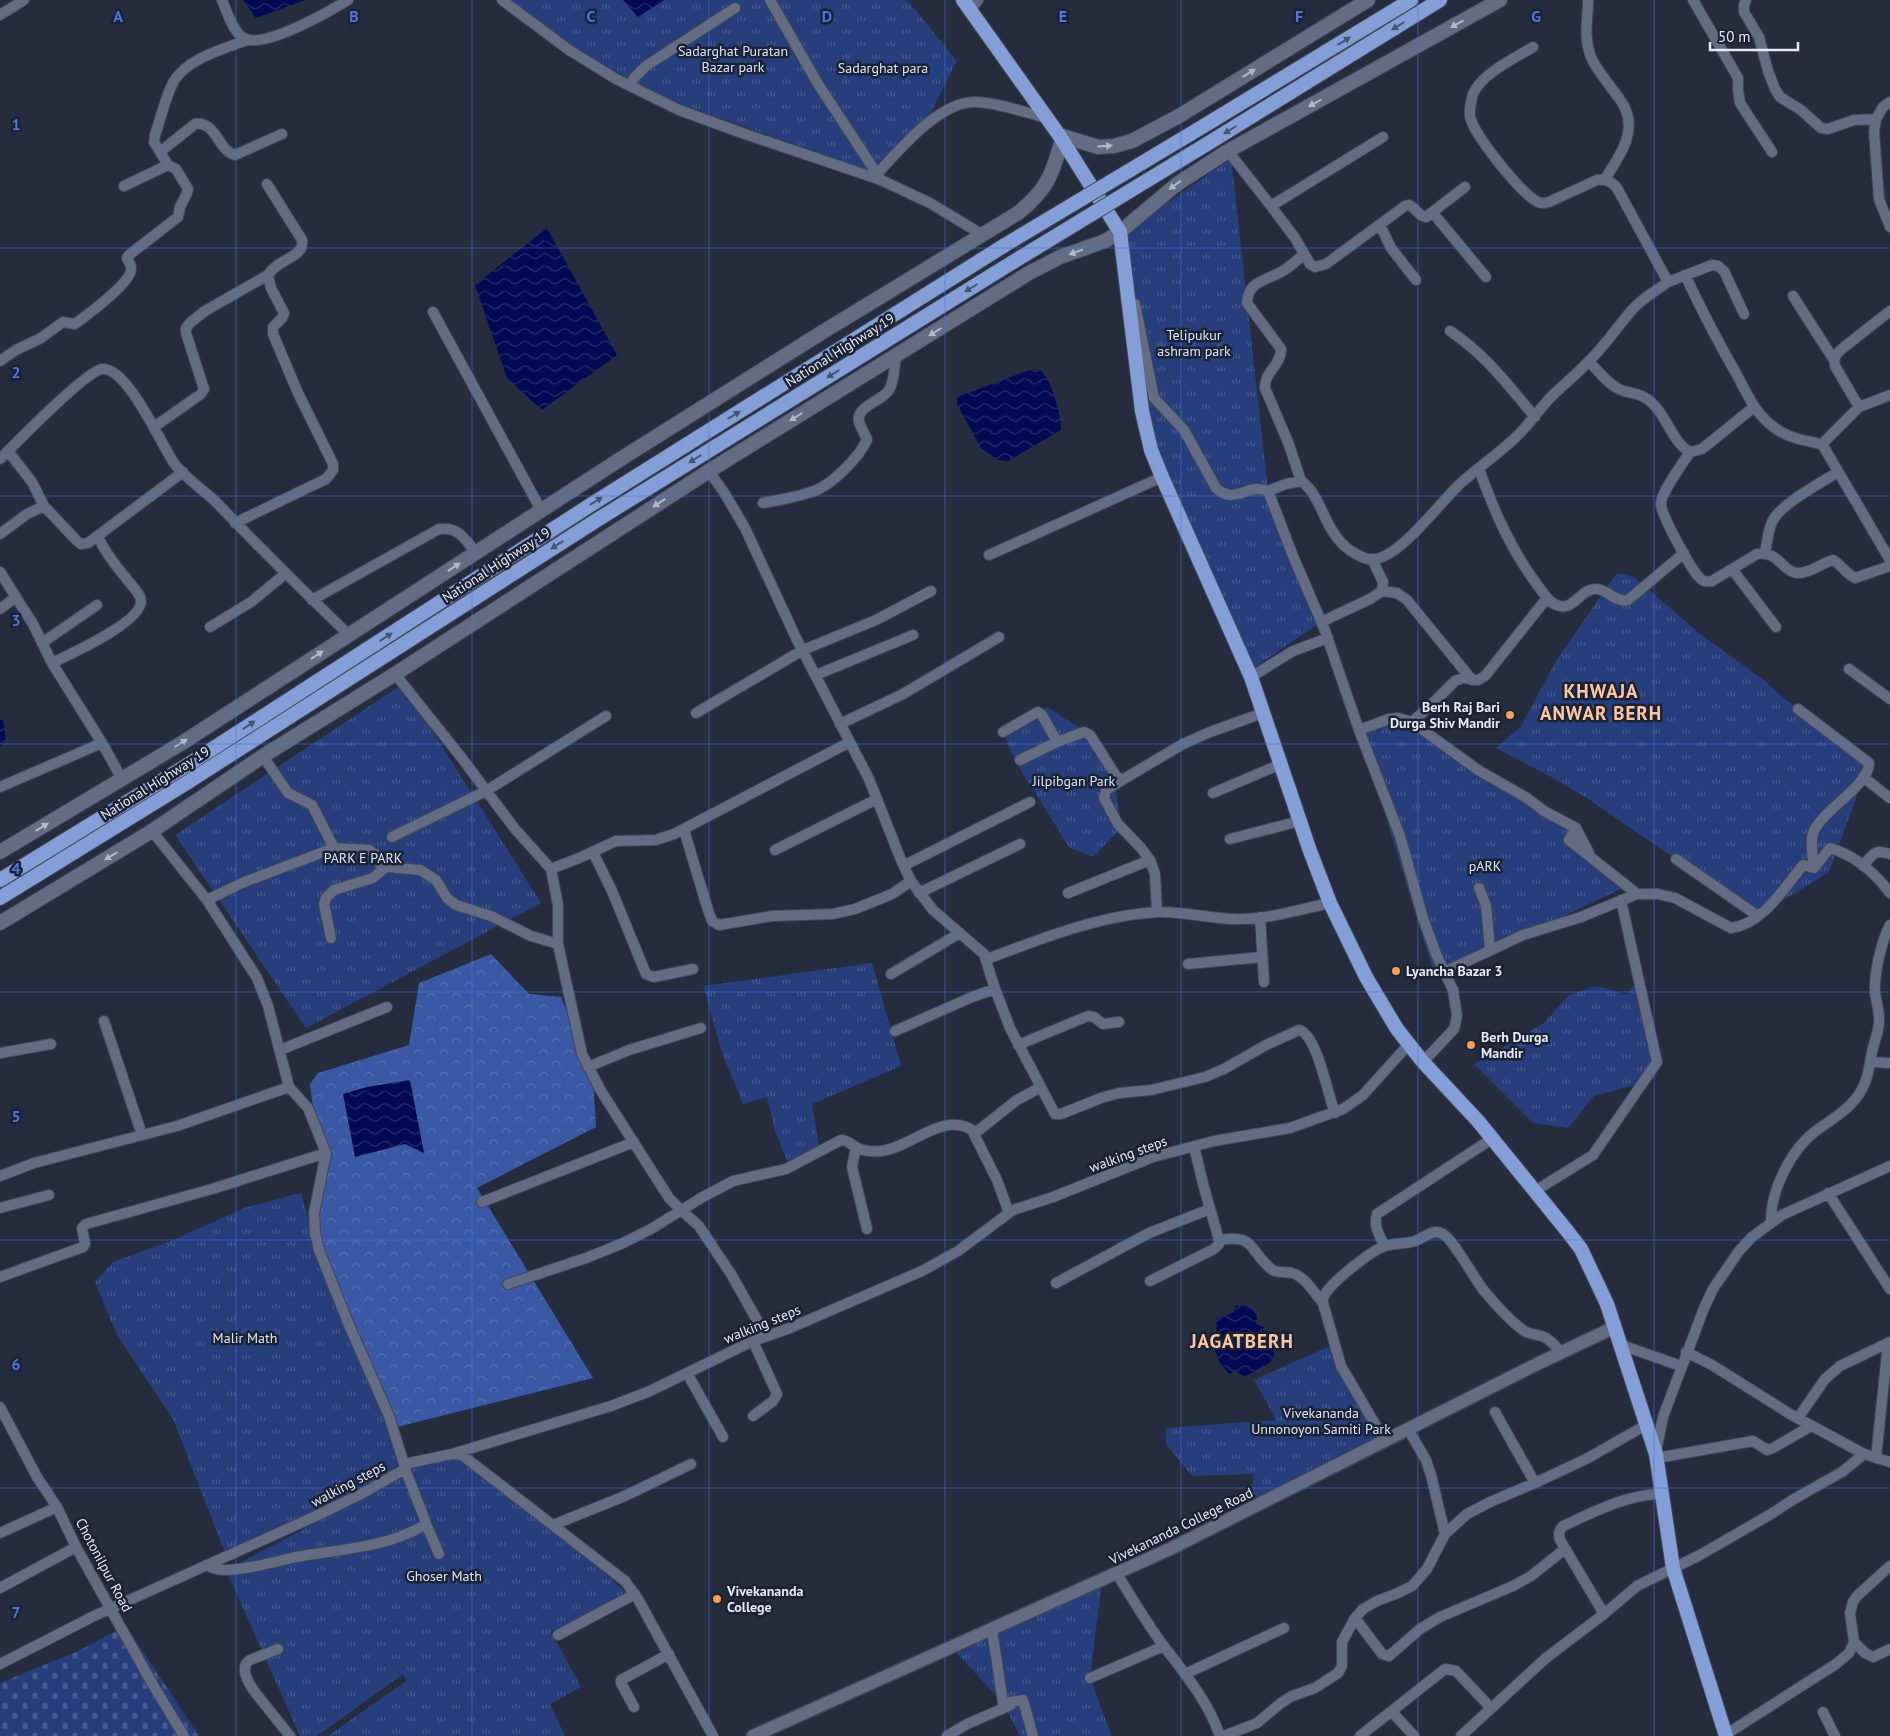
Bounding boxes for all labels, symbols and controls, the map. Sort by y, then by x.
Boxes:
text: A [113,6,123,26]
text: B [349,6,359,26]
text: C [587,6,596,26]
text: D [822,6,832,26]
text: E [1059,6,1067,26]
text: F [1295,6,1303,26]
text: G [1531,6,1541,26]
one-way arrow [1451,19,1464,28]
scale bar [1710,20,1798,52]
one-way arrow [1392,21,1405,30]
text: 50 m [1718,27,1751,46]
one-way arrow [1337,36,1350,45]
park label: Sadarghat Puratan Bazar park [678,42,788,76]
park label: Sadarghat para [838,59,928,77]
one-way arrow [1242,68,1255,78]
one-way arrow [1308,99,1323,107]
text: 1 [11,114,21,134]
one-way arrow [1224,125,1237,134]
one-way arrow [1098,142,1114,150]
one-way arrow [1168,180,1182,190]
one-way arrow [1068,248,1083,256]
one-way arrow [965,283,978,293]
street label: National Highway 19 [782,309,898,391]
park label: Telipukur ashram park [1157,326,1231,360]
one-way arrow [928,327,941,336]
text: 2 [11,362,21,382]
one-way arrow [826,369,840,378]
one-way arrow [727,410,740,420]
one-way arrow [790,412,803,421]
one-way arrow [688,455,701,464]
one-way arrow [590,497,603,506]
one-way arrow [652,499,665,508]
street label: National Highway 19 [439,523,553,607]
one-way arrow [550,541,564,550]
one-way arrow [447,562,461,572]
text: 3 [11,610,21,630]
one-way arrow [379,632,393,641]
one-way arrow [311,651,324,660]
district label: KHWAJA ANWAR BERH [1540,679,1662,725]
place label: Berh Raj Bari Durga Shiv Mandir [1390,698,1500,732]
marker: Berh Raj Bari Durga Shiv Mandir [1504,709,1516,721]
one-way arrow [243,720,256,729]
one-way arrow [174,739,187,748]
street label: National Highway 19 [97,742,213,824]
park label: Jilpibgan Park [1032,772,1115,790]
one-way arrow [35,823,48,832]
park label: PARK E PARK [324,849,403,867]
one-way arrow [104,852,117,861]
park label: pARK [1469,857,1502,875]
text: 4 [11,858,21,878]
place label: Lyancha Bazar 3 [1406,962,1502,980]
marker: Lyancha Bazar 3 [1390,965,1402,977]
place label: Berh Durga Mandir [1481,1028,1548,1062]
marker: Berh Durga Mandir [1465,1039,1477,1051]
text: 5 [11,1106,21,1126]
street label: walking steps [1087,1132,1170,1176]
street label: walking steps [721,1300,803,1348]
park label: Malir Math [213,1329,277,1347]
district label: JAGATBERH [1189,1329,1294,1353]
text: 6 [11,1354,21,1374]
park label: Vivekananda Unnonoyon Samiti Park [1251,1404,1391,1438]
street label: walking steps [308,1457,388,1511]
street label: Vivekananda College Road [1105,1483,1256,1569]
street label: Chotonilpur Road [72,1515,136,1615]
park label: Ghoser Math [406,1567,482,1585]
place label: Vivekananda College [726,1582,803,1616]
marker: Vivekananda College [711,1593,723,1605]
text: 7 [11,1602,21,1622]

